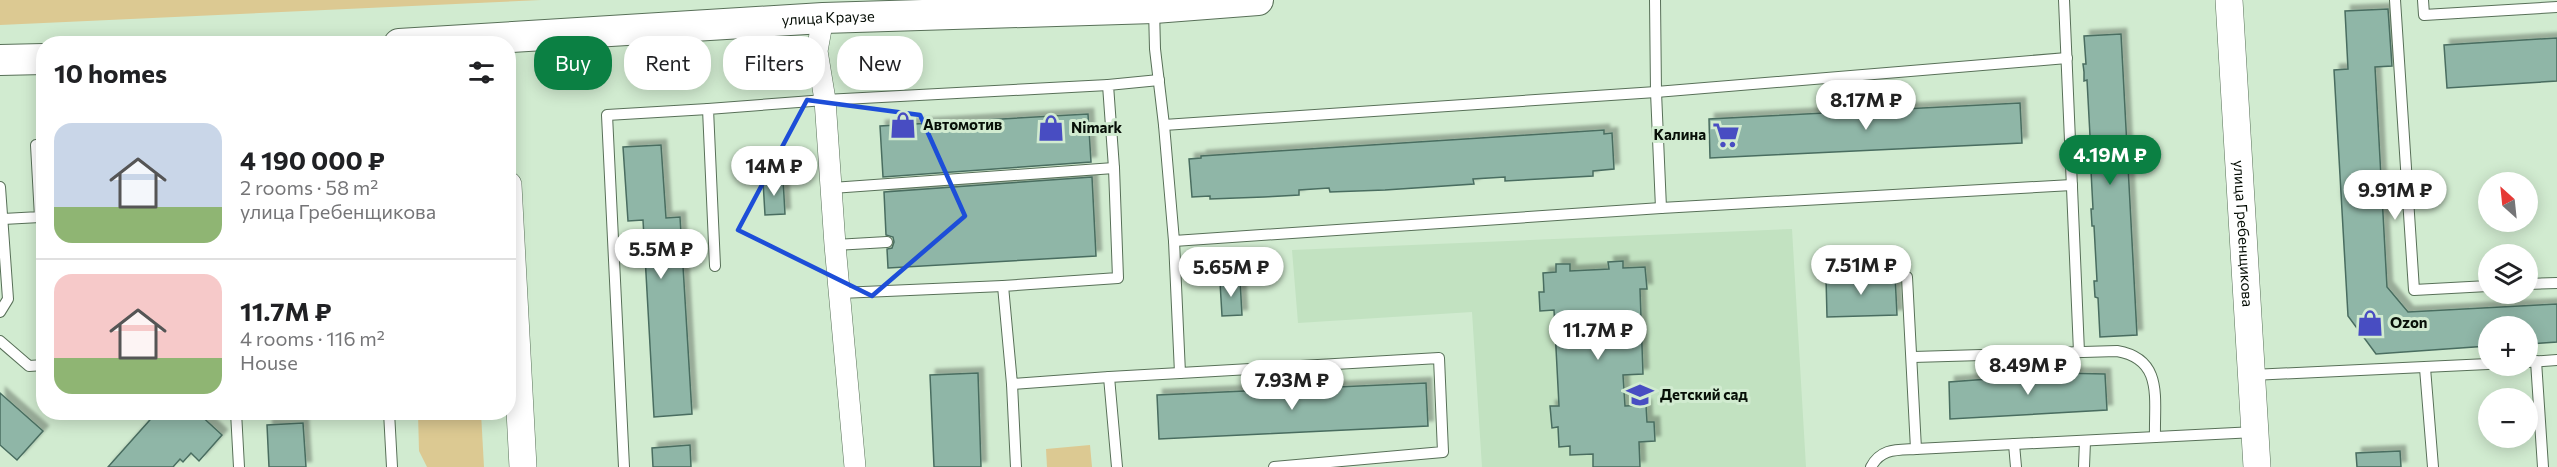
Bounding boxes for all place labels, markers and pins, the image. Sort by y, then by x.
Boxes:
pin: 8.17M ₽ [1811,80,1921,131]
shop icon: Автомотив [888,110,918,140]
shop icon: Nimark [1036,113,1066,143]
place label: Автомотив [923,115,1002,133]
place label: Nimark [1071,118,1123,136]
supermarket icon: Калина [1711,120,1741,150]
place label: Калина [1654,125,1706,143]
pin: 4.19M ₽ [2055,135,2165,186]
pin: 14M ₽ [732,146,816,197]
pin: 9.91M ₽ [2340,170,2450,221]
pin: 5.5M ₽ [612,229,710,280]
pin: 7.51M ₽ [1806,245,1916,296]
pin: 5.65M ₽ [1176,247,1286,298]
shop icon: Ozon [2355,308,2385,338]
pin: 11.7M ₽ [1543,310,1653,361]
place label: Ozon [2390,313,2428,331]
pin: 8.49M ₽ [1973,345,2083,396]
pin: 7.93M ₽ [1237,360,1347,411]
school or university icon: Детский сад [1625,380,1655,410]
place label: Детский сад [1660,385,1748,403]

